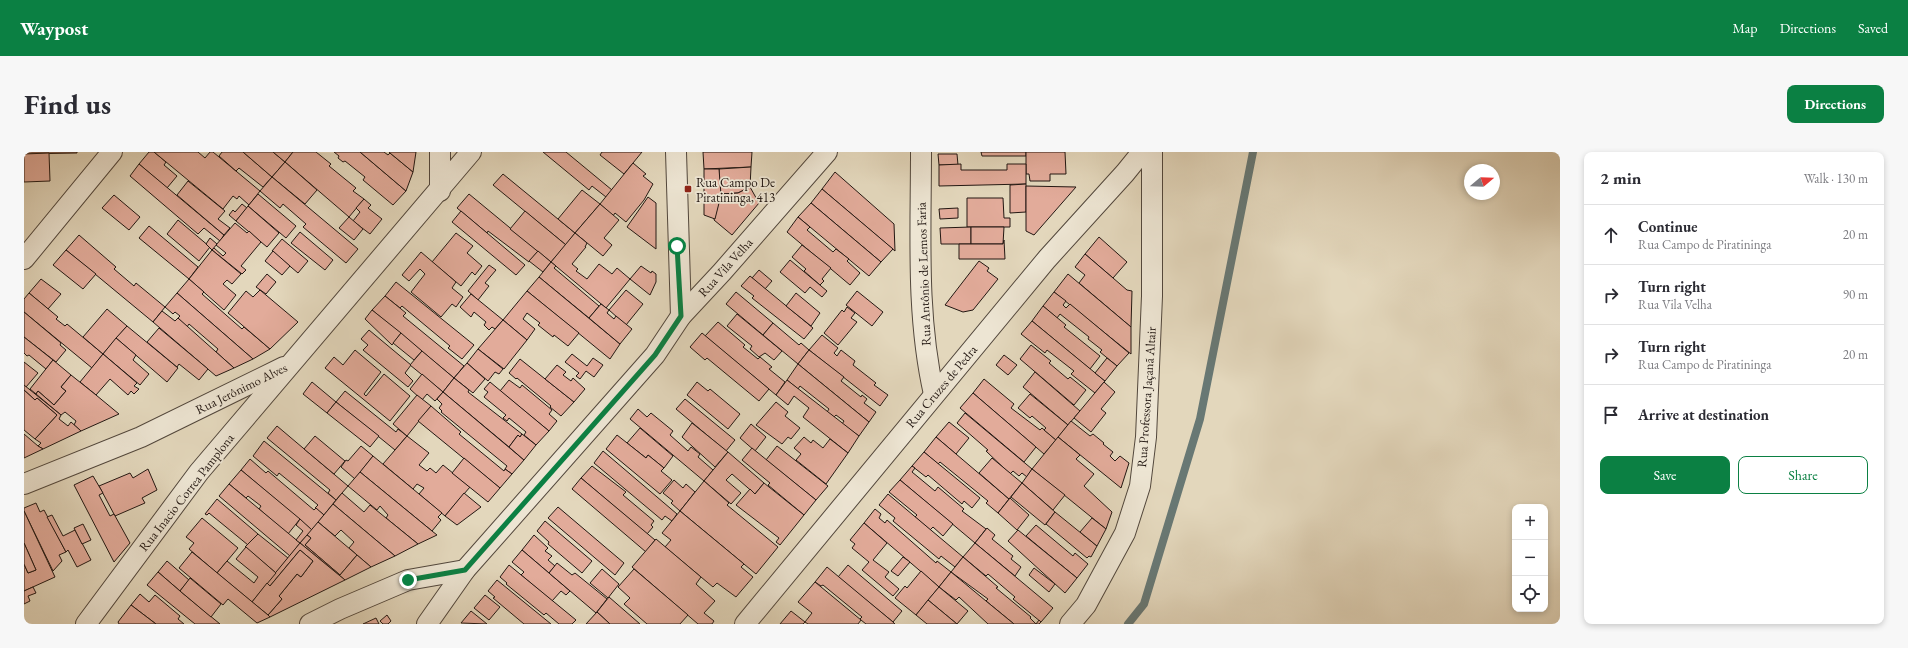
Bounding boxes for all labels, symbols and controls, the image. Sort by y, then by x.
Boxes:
text: Waypost [20,16,88,41]
text: Map [1732,19,1758,37]
text: Directions [1780,19,1836,37]
text: Saved [1858,19,1888,37]
button: Directions [1787,85,1884,123]
text: Find us [24,86,111,122]
north arrow [1464,164,1500,200]
text: 2 min [1600,167,1641,189]
text: Walk · 130 m [1804,170,1868,187]
place label: Rua Campo De Piratininga, 413 [696,174,775,206]
marker: Rua Campo De Piratininga, 413 [683,184,693,194]
street label: Rua Antônio de Lemos Faria [912,201,935,346]
text: Continue [1638,217,1698,236]
icon: ahead [1600,224,1622,246]
text: 20 m [1843,226,1868,243]
street label: Rua Vila Velha [694,234,757,301]
text: Rua Campo de Piratininga [1638,236,1771,253]
route start [668,237,686,255]
text: Turn right [1638,277,1706,296]
icon: right [1600,284,1622,306]
text: 90 m [1843,286,1868,303]
text: Rua Vila Velha [1638,296,1712,313]
street label: Rua Professora Jaçanã Altair [1133,325,1160,468]
text: Turn right [1638,337,1706,356]
street label: Rua Cruzes de Pedra [902,341,981,431]
icon: right [1600,344,1622,366]
text: 20 m [1843,346,1868,363]
text: Rua Campo de Piratininga [1638,356,1771,373]
street label: Rua Jerônimo Alves [192,359,290,418]
icon: arrive [1600,404,1622,426]
text: Arrive at destination [1638,405,1769,424]
street label: Rua Inacio Correa Pamplona [135,429,238,555]
button: Save [1600,456,1730,494]
button: Share [1738,456,1868,494]
map controls [1512,504,1548,612]
button: + [1512,504,1548,540]
button: − [1512,540,1548,576]
route end [399,571,417,589]
button: locate [1512,576,1548,612]

